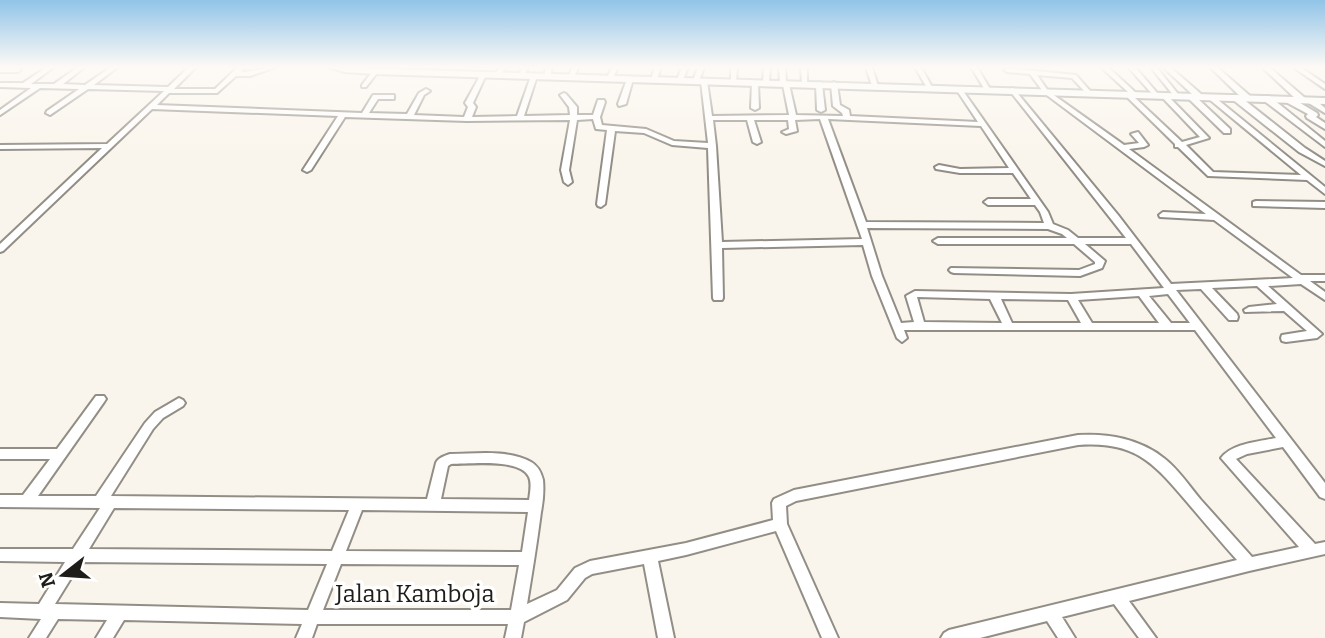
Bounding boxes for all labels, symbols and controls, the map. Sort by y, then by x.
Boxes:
north arrow [28,540,98,610]
text: N [34,569,60,590]
street label: Jalan Kamboja [334,580,495,608]

